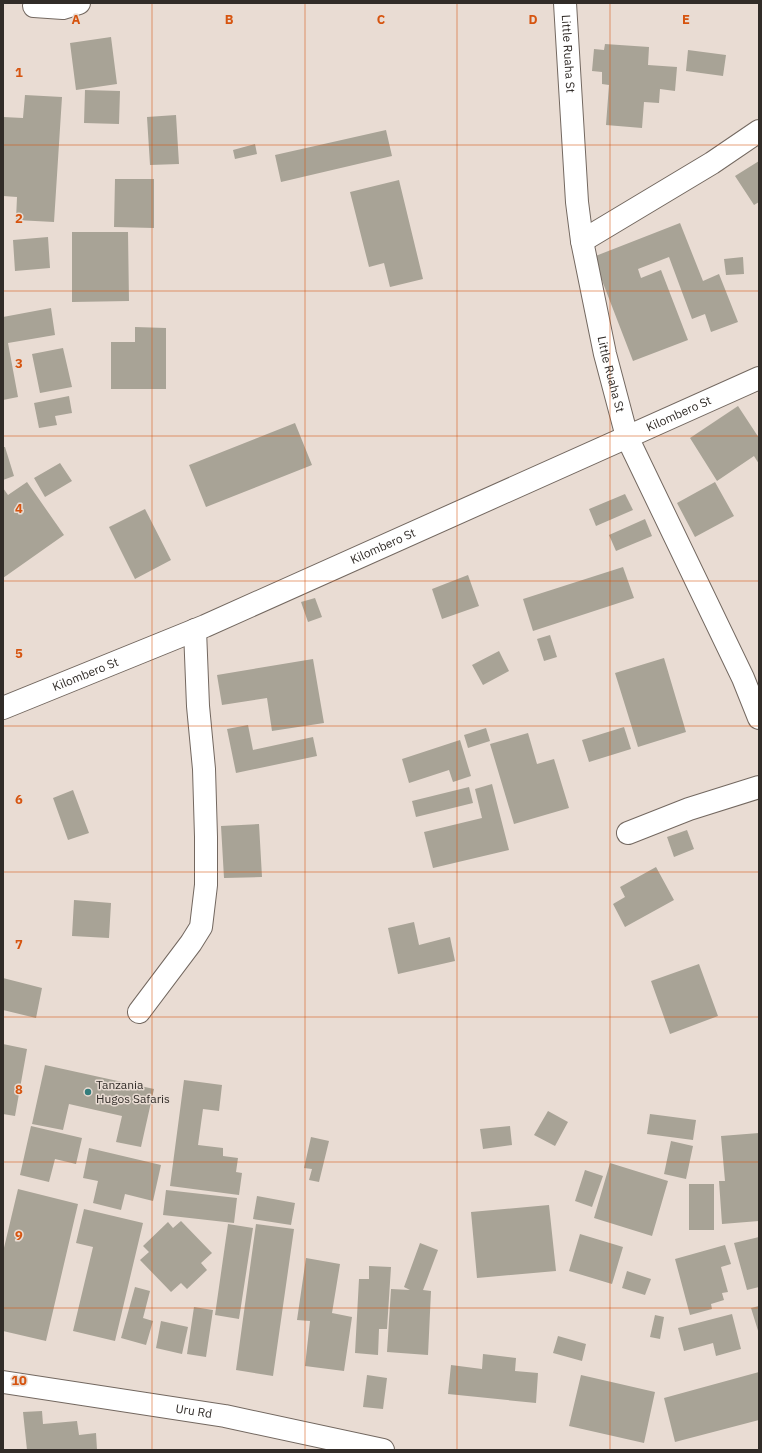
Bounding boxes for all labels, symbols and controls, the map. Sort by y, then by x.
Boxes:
text: A [72,11,81,28]
text: B [225,11,234,28]
text: C [377,11,386,28]
text: D [528,11,538,28]
text: E [682,11,690,28]
street label: Little Ruaha St [559,14,578,93]
text: 1 [15,64,23,81]
text: 2 [15,210,23,227]
street label: Little Ruaha St [595,335,628,414]
text: 3 [15,355,23,372]
street label: Kilombero St [644,392,713,435]
text: 4 [15,500,23,517]
street label: Kilombero St [348,525,418,567]
text: 5 [15,645,23,662]
street label: Kilombero St [50,654,120,694]
text: 6 [15,791,23,808]
text: 7 [15,936,23,953]
place label: Tanzania Hugos Safaris [96,1077,170,1106]
text: 8 [15,1081,23,1098]
marker: Tanzania Hugos Safaris [83,1087,93,1097]
text: 9 [15,1227,23,1244]
text: 10 [11,1372,27,1389]
street label: Uru Rd [175,1401,213,1421]

